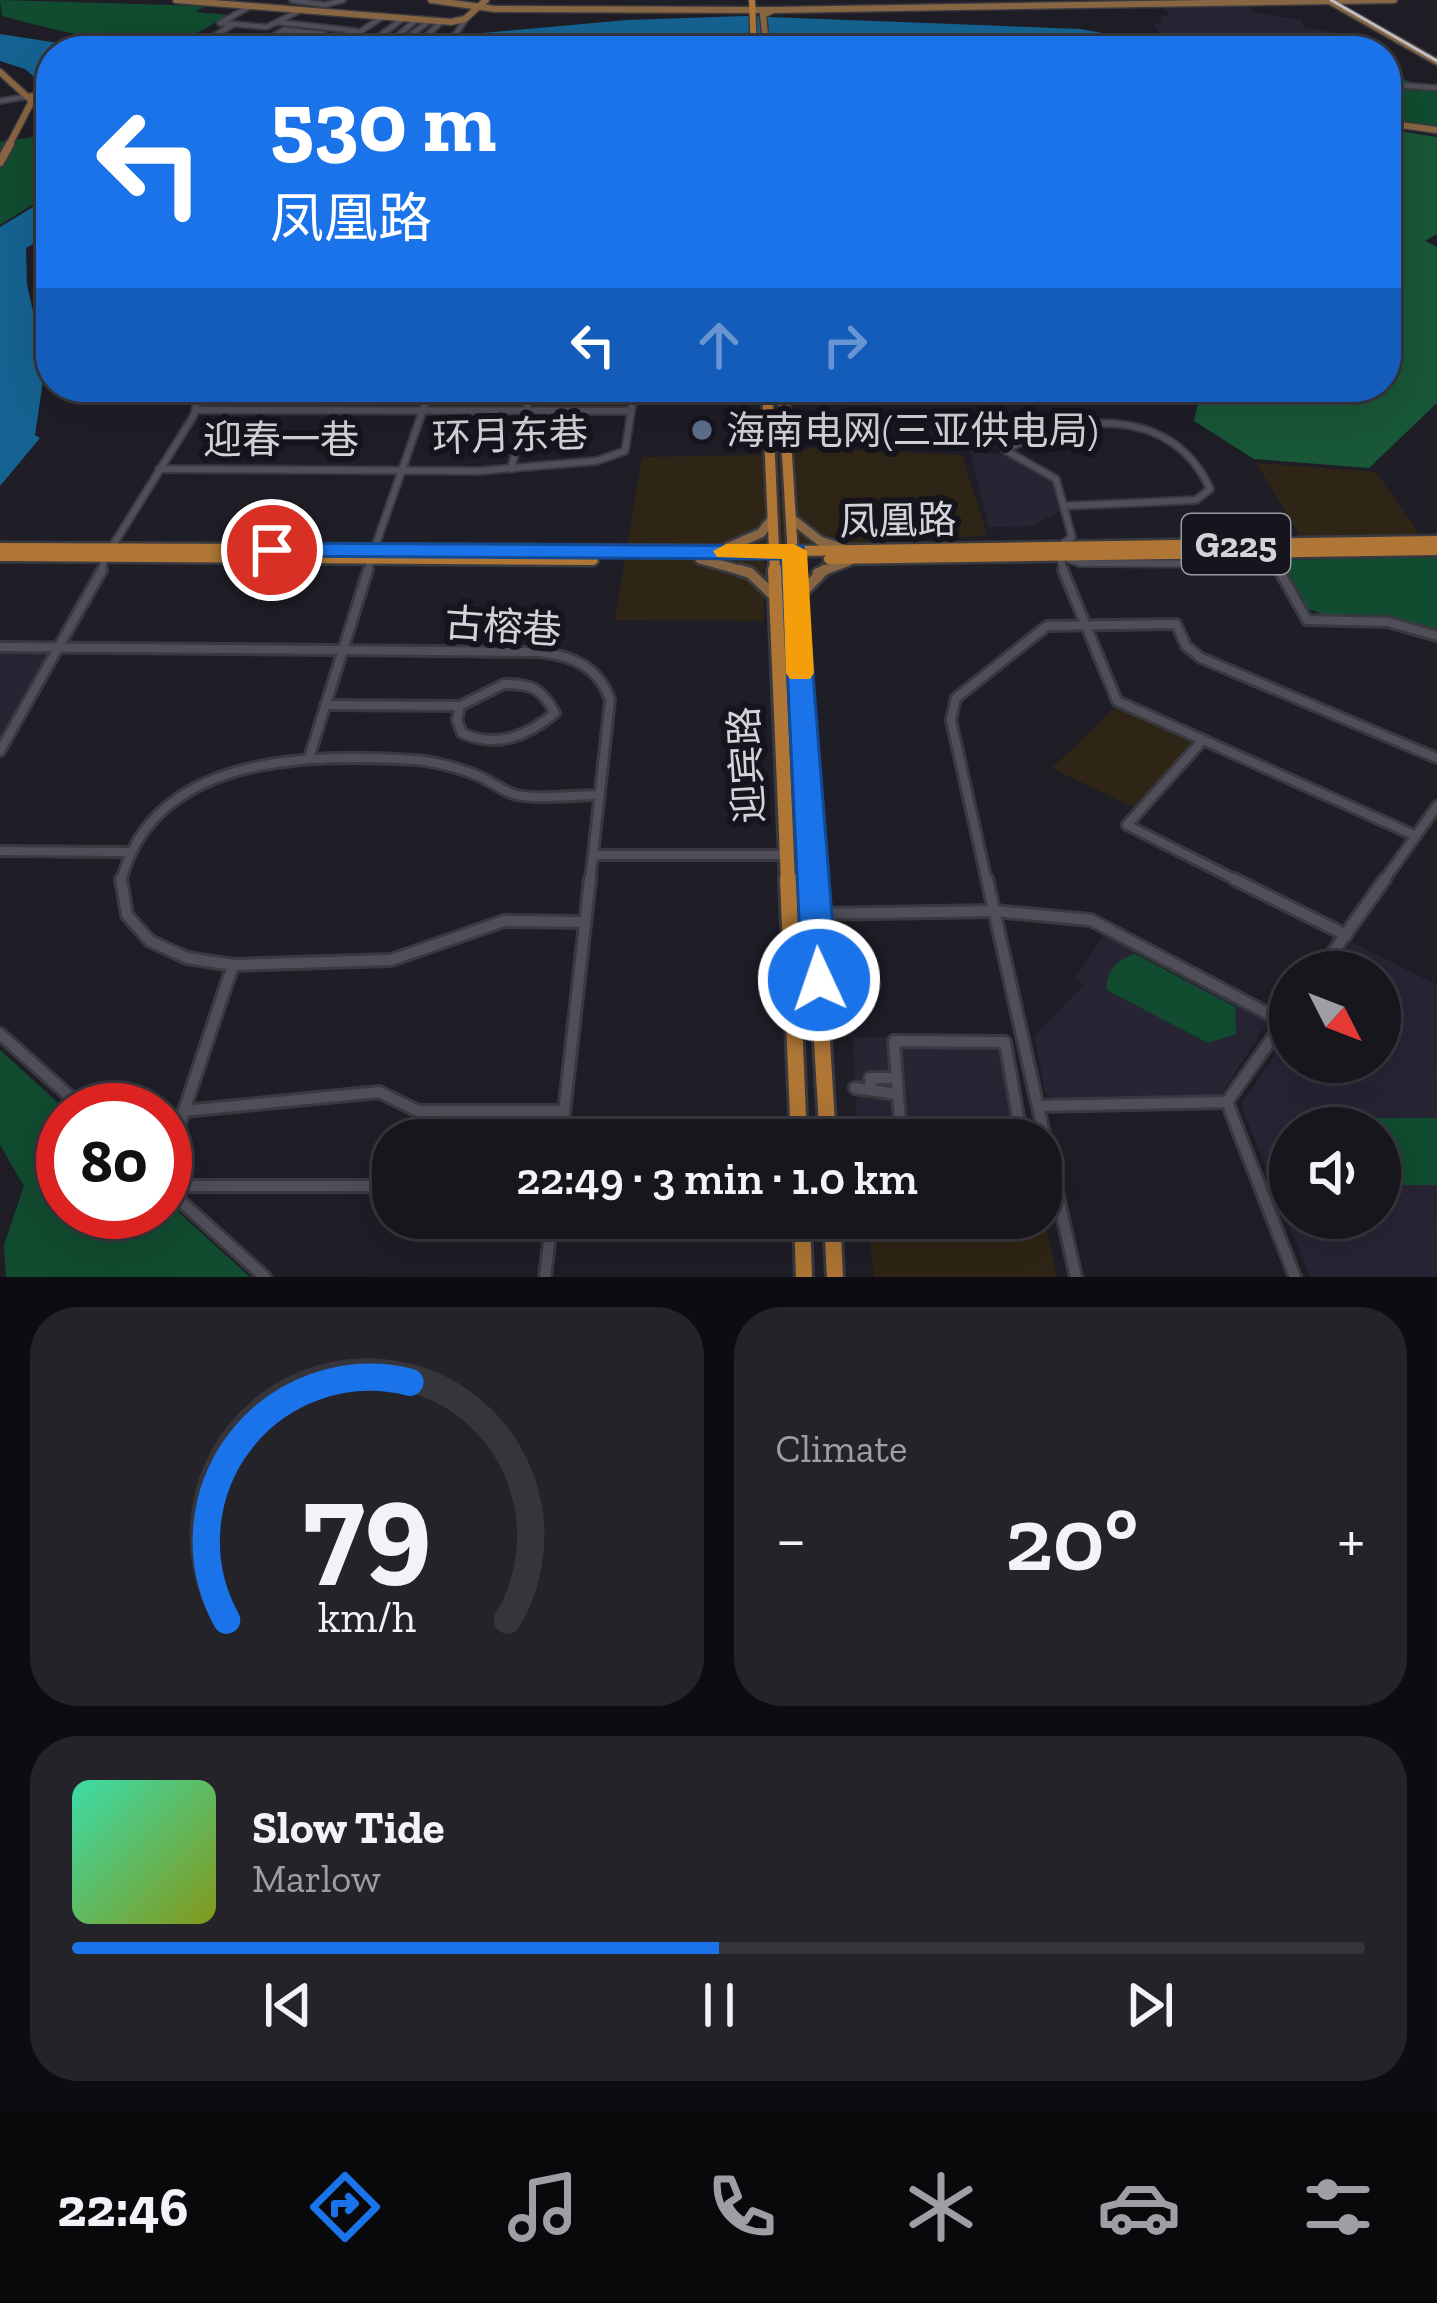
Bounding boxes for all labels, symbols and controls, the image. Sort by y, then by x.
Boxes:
text: 530 m [270,72,496,173]
icon: left [72,84,228,240]
text: 凤凰路 [270,186,432,251]
icon: left [560,312,626,378]
icon: ahead [686,312,752,378]
icon: right [812,312,878,378]
place label: 海南电网(三亚供电局) [726,407,1098,454]
street label: 环月东巷 [431,409,589,462]
street label: 迎春一巷 [203,416,359,463]
marker: 海南电网(三亚供电局) [689,417,715,443]
street label: 凤凰路 [839,496,957,545]
pin [221,499,323,601]
road number: G225 [1182,514,1290,574]
icon: arrive [239,517,305,583]
street label: 古榕巷 [443,599,563,654]
street label: 迎宾路 [720,705,773,825]
position arrow [756,917,882,1043]
north arrow [1269,951,1401,1083]
map controls [1269,951,1401,1239]
speed limit sign: 80 [36,1083,192,1239]
button: sound [1269,1107,1401,1239]
text: 22:49 · 3 min · 1.0 km [516,1152,918,1206]
text: Climate [776,1425,907,1472]
text: 79 [302,1451,431,1601]
text: 20° [1005,1485,1138,1593]
text: − [776,1500,806,1579]
text: + [1337,1500,1365,1579]
text: km/h [318,1591,416,1642]
text: Slow Tide [252,1801,445,1855]
text: Marlow [252,1855,381,1902]
icon: previous [255,1972,321,2038]
icon: pause [686,1972,752,2038]
icon: next [1117,1972,1183,2038]
icon: directions [303,2165,387,2249]
icon: music [501,2165,585,2249]
icon: phone [700,2165,784,2249]
icon: climate [899,2165,983,2249]
icon: car [1097,2165,1181,2249]
icon: filters [1296,2165,1380,2249]
text: 22:46 [57,2175,188,2240]

